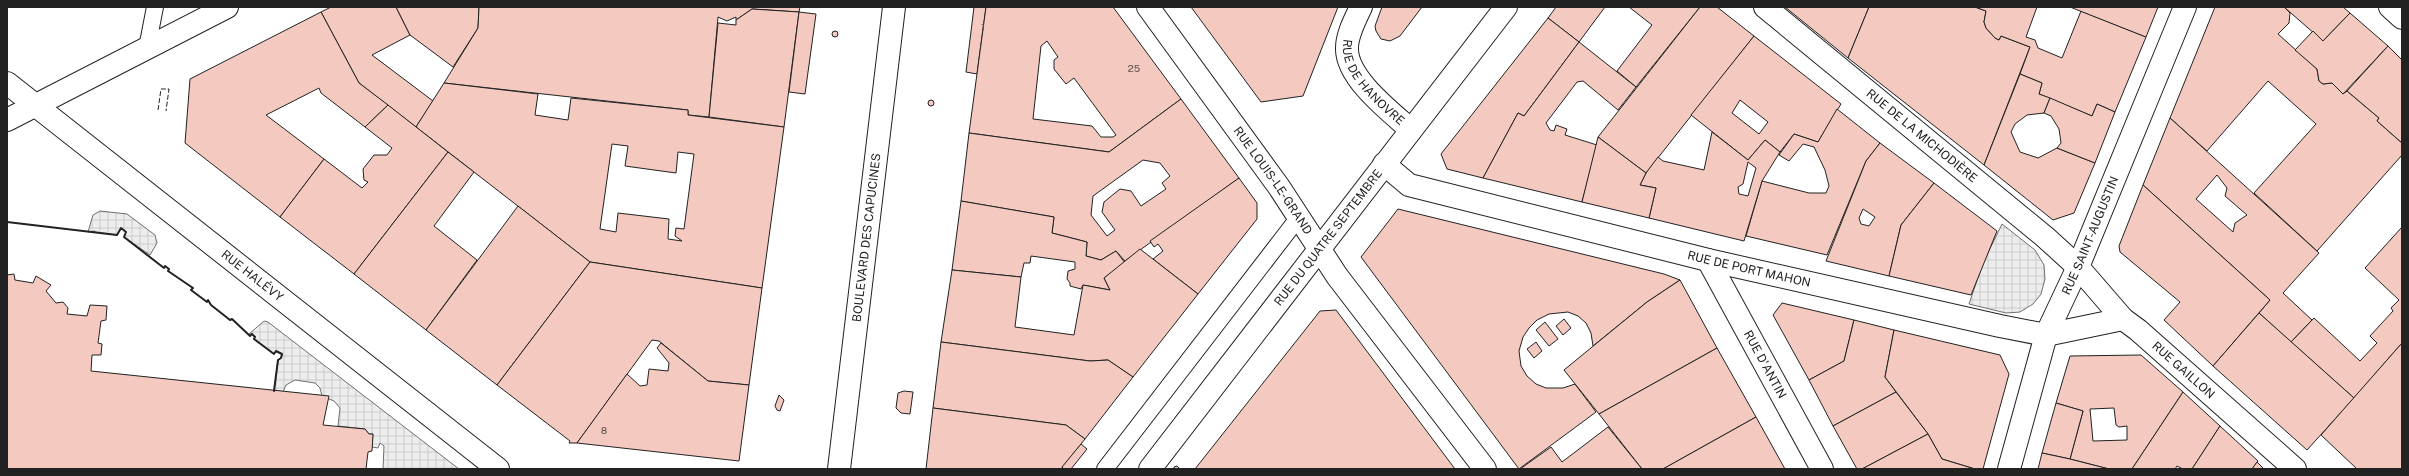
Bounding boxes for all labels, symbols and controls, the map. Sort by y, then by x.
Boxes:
house number: 1 [981,20,985,32]
street label: RUE DE HANOVRE [1340,38,1407,128]
house number: 25 [1128,62,1140,74]
street label: RUE DE LA MICHODIÈRE [1864,86,1980,185]
street label: RUE LOUIS-LE-GRAND [1231,124,1315,237]
street label: BOULEVARD DES CAPUCINES [850,152,884,323]
street label: RUE DU QUATRE SEPTEMBRE [1271,167,1385,309]
street label: RUE SAINT-AUGUSTIN [2059,174,2122,297]
street label: RUE HALÉVY [219,247,287,305]
street label: RUE DE PORT MAHON [1686,248,1812,290]
street label: RUE D'ANTIN [1741,328,1789,401]
street label: RUE GAILLON [2149,339,2218,402]
house number: 8 [601,424,607,436]

